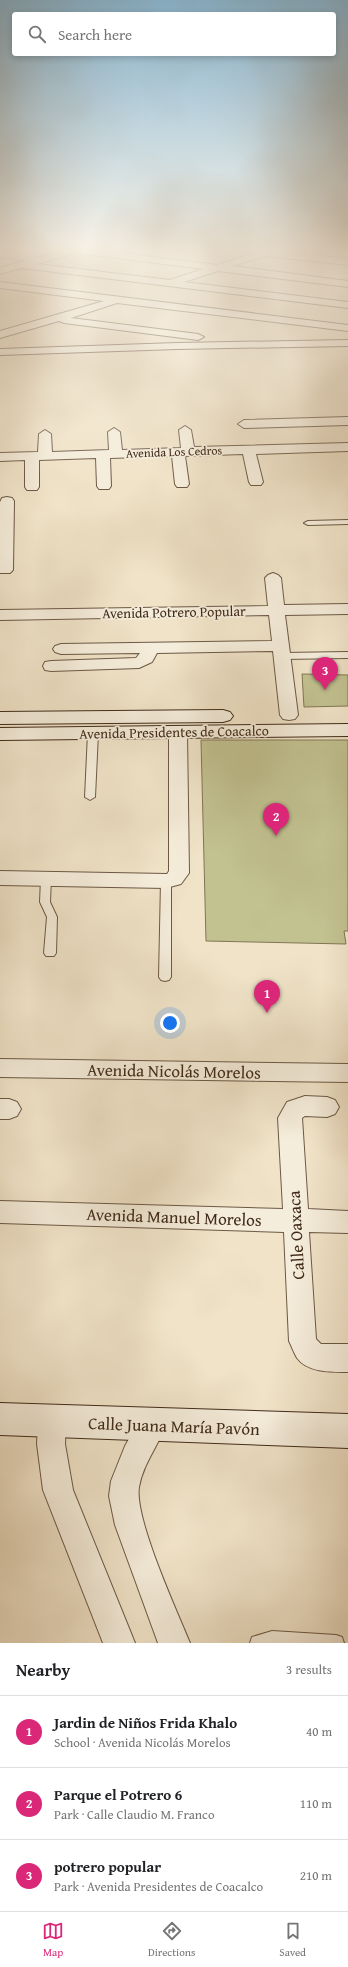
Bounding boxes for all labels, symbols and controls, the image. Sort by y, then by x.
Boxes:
search box [12,12,336,56]
icon: search [26,23,48,45]
text: Search here [58,24,132,45]
street label: Avenida Los Cedros [126,441,223,462]
street label: Avenida Potrero Popular [102,601,246,623]
pin: 3 [312,657,338,690]
street label: Avenida Presidentes de Coacalco [79,720,269,744]
pin: 2 [263,803,289,836]
pin: 1 [254,980,280,1013]
your location [160,1013,180,1033]
street label: Avenida Nicolás Morelos [87,1056,261,1085]
street label: Calle Oaxaca [281,1190,310,1280]
street label: Avenida Manuel Morelos [86,1201,262,1232]
street label: Calle Juana María Pavón [88,1410,261,1441]
text: Nearby [16,1657,70,1682]
text: 3 results [286,1660,332,1679]
text: Jardin de Niños Frida Khalo [54,1712,237,1733]
text: 1 [26,1722,32,1741]
text: 40 m [306,1722,332,1741]
text: School · Avenida Nicolás Morelos [54,1733,231,1752]
text: Parque el Potrero 6 [54,1784,182,1805]
text: 2 [26,1794,32,1813]
text: 110 m [300,1794,332,1813]
text: Park · Calle Claudio M. Franco [54,1805,215,1824]
text: potrero popular [54,1856,161,1877]
text: 3 [26,1866,32,1885]
text: 210 m [300,1866,332,1885]
text: Park · Avenida Presidentes de Coacalco [54,1877,263,1896]
tab: Map [42,1920,64,1960]
tab: Directions [148,1920,195,1960]
tab: Saved [279,1920,306,1960]

